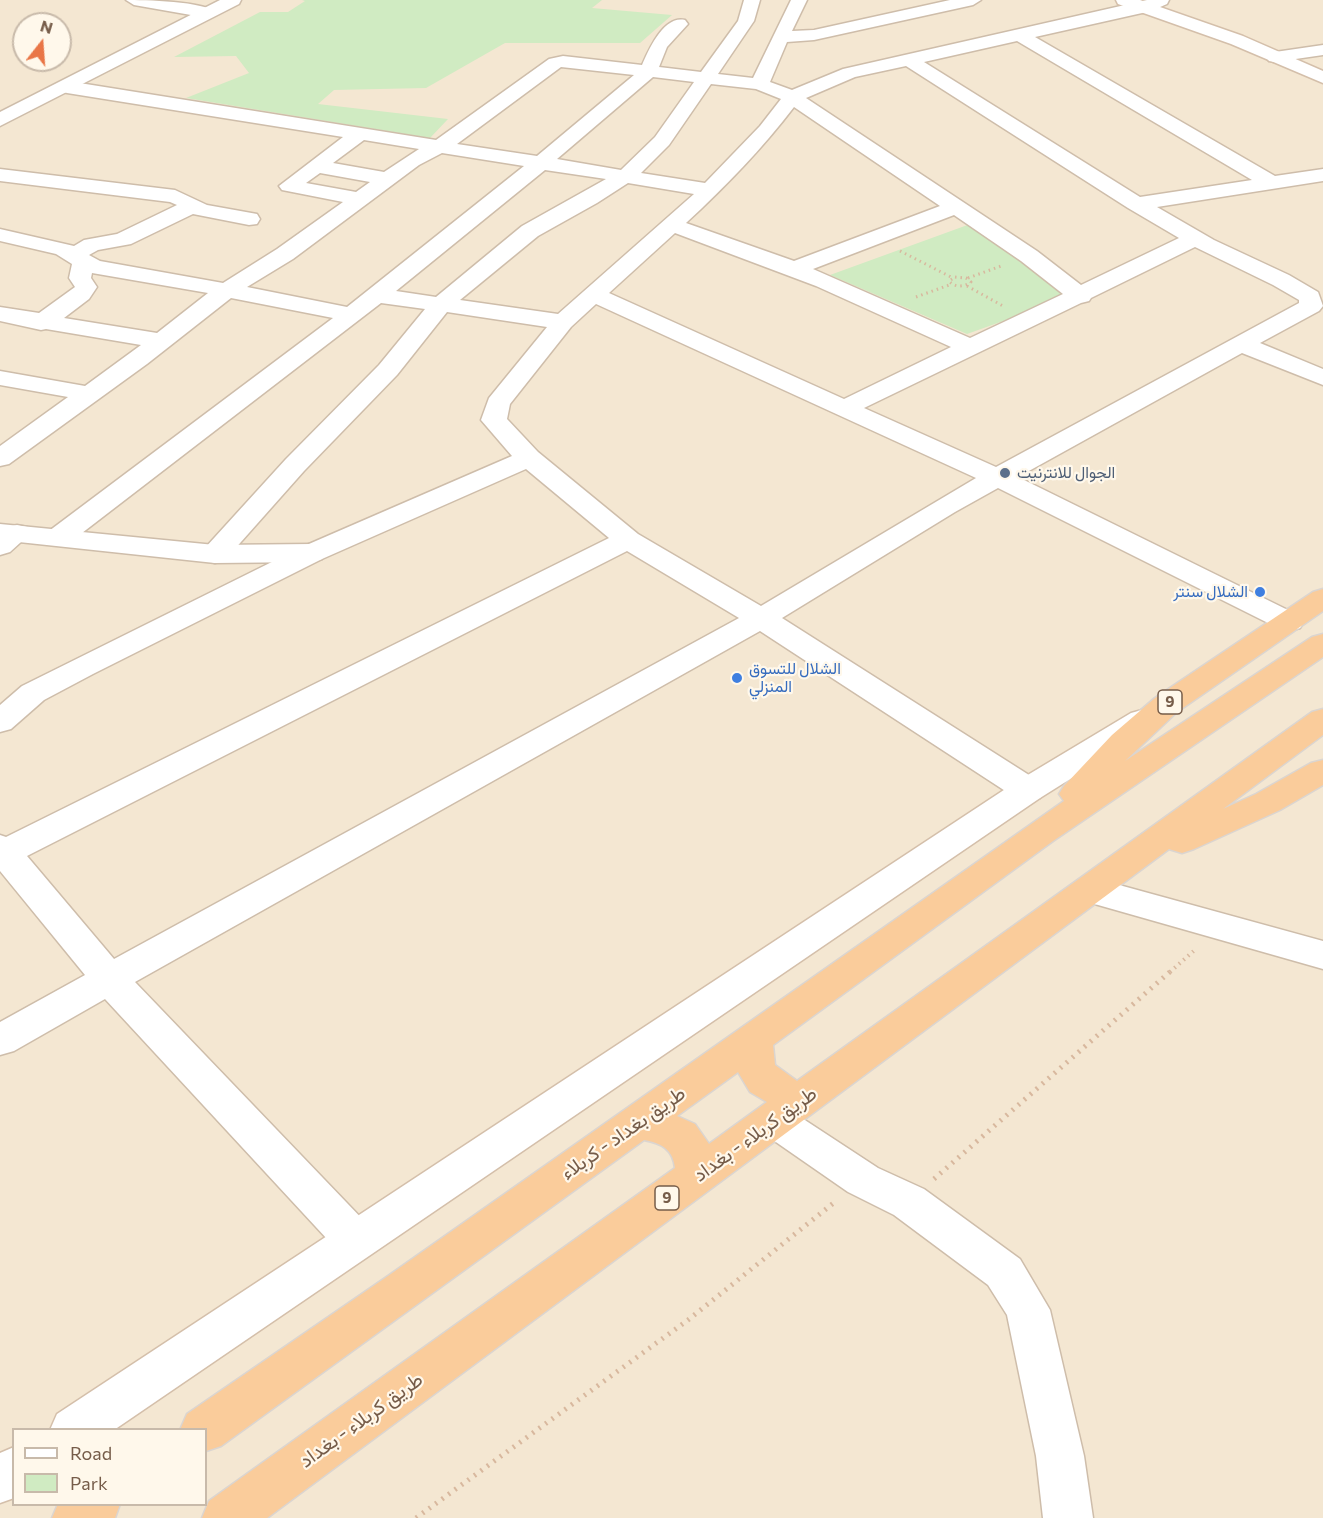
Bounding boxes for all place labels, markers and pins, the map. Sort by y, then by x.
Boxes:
place label: الجوال للانترنيت [1017,463,1115,483]
marker: الجوال للانترنيت [998,466,1012,480]
place label: الشلال سنتر [1173,582,1248,602]
marker: الشلال سنتر [1253,585,1267,599]
place label: الشلال للتسوق المنزلي [749,659,841,697]
marker: الشلال للتسوق المنزلي [730,671,744,685]

